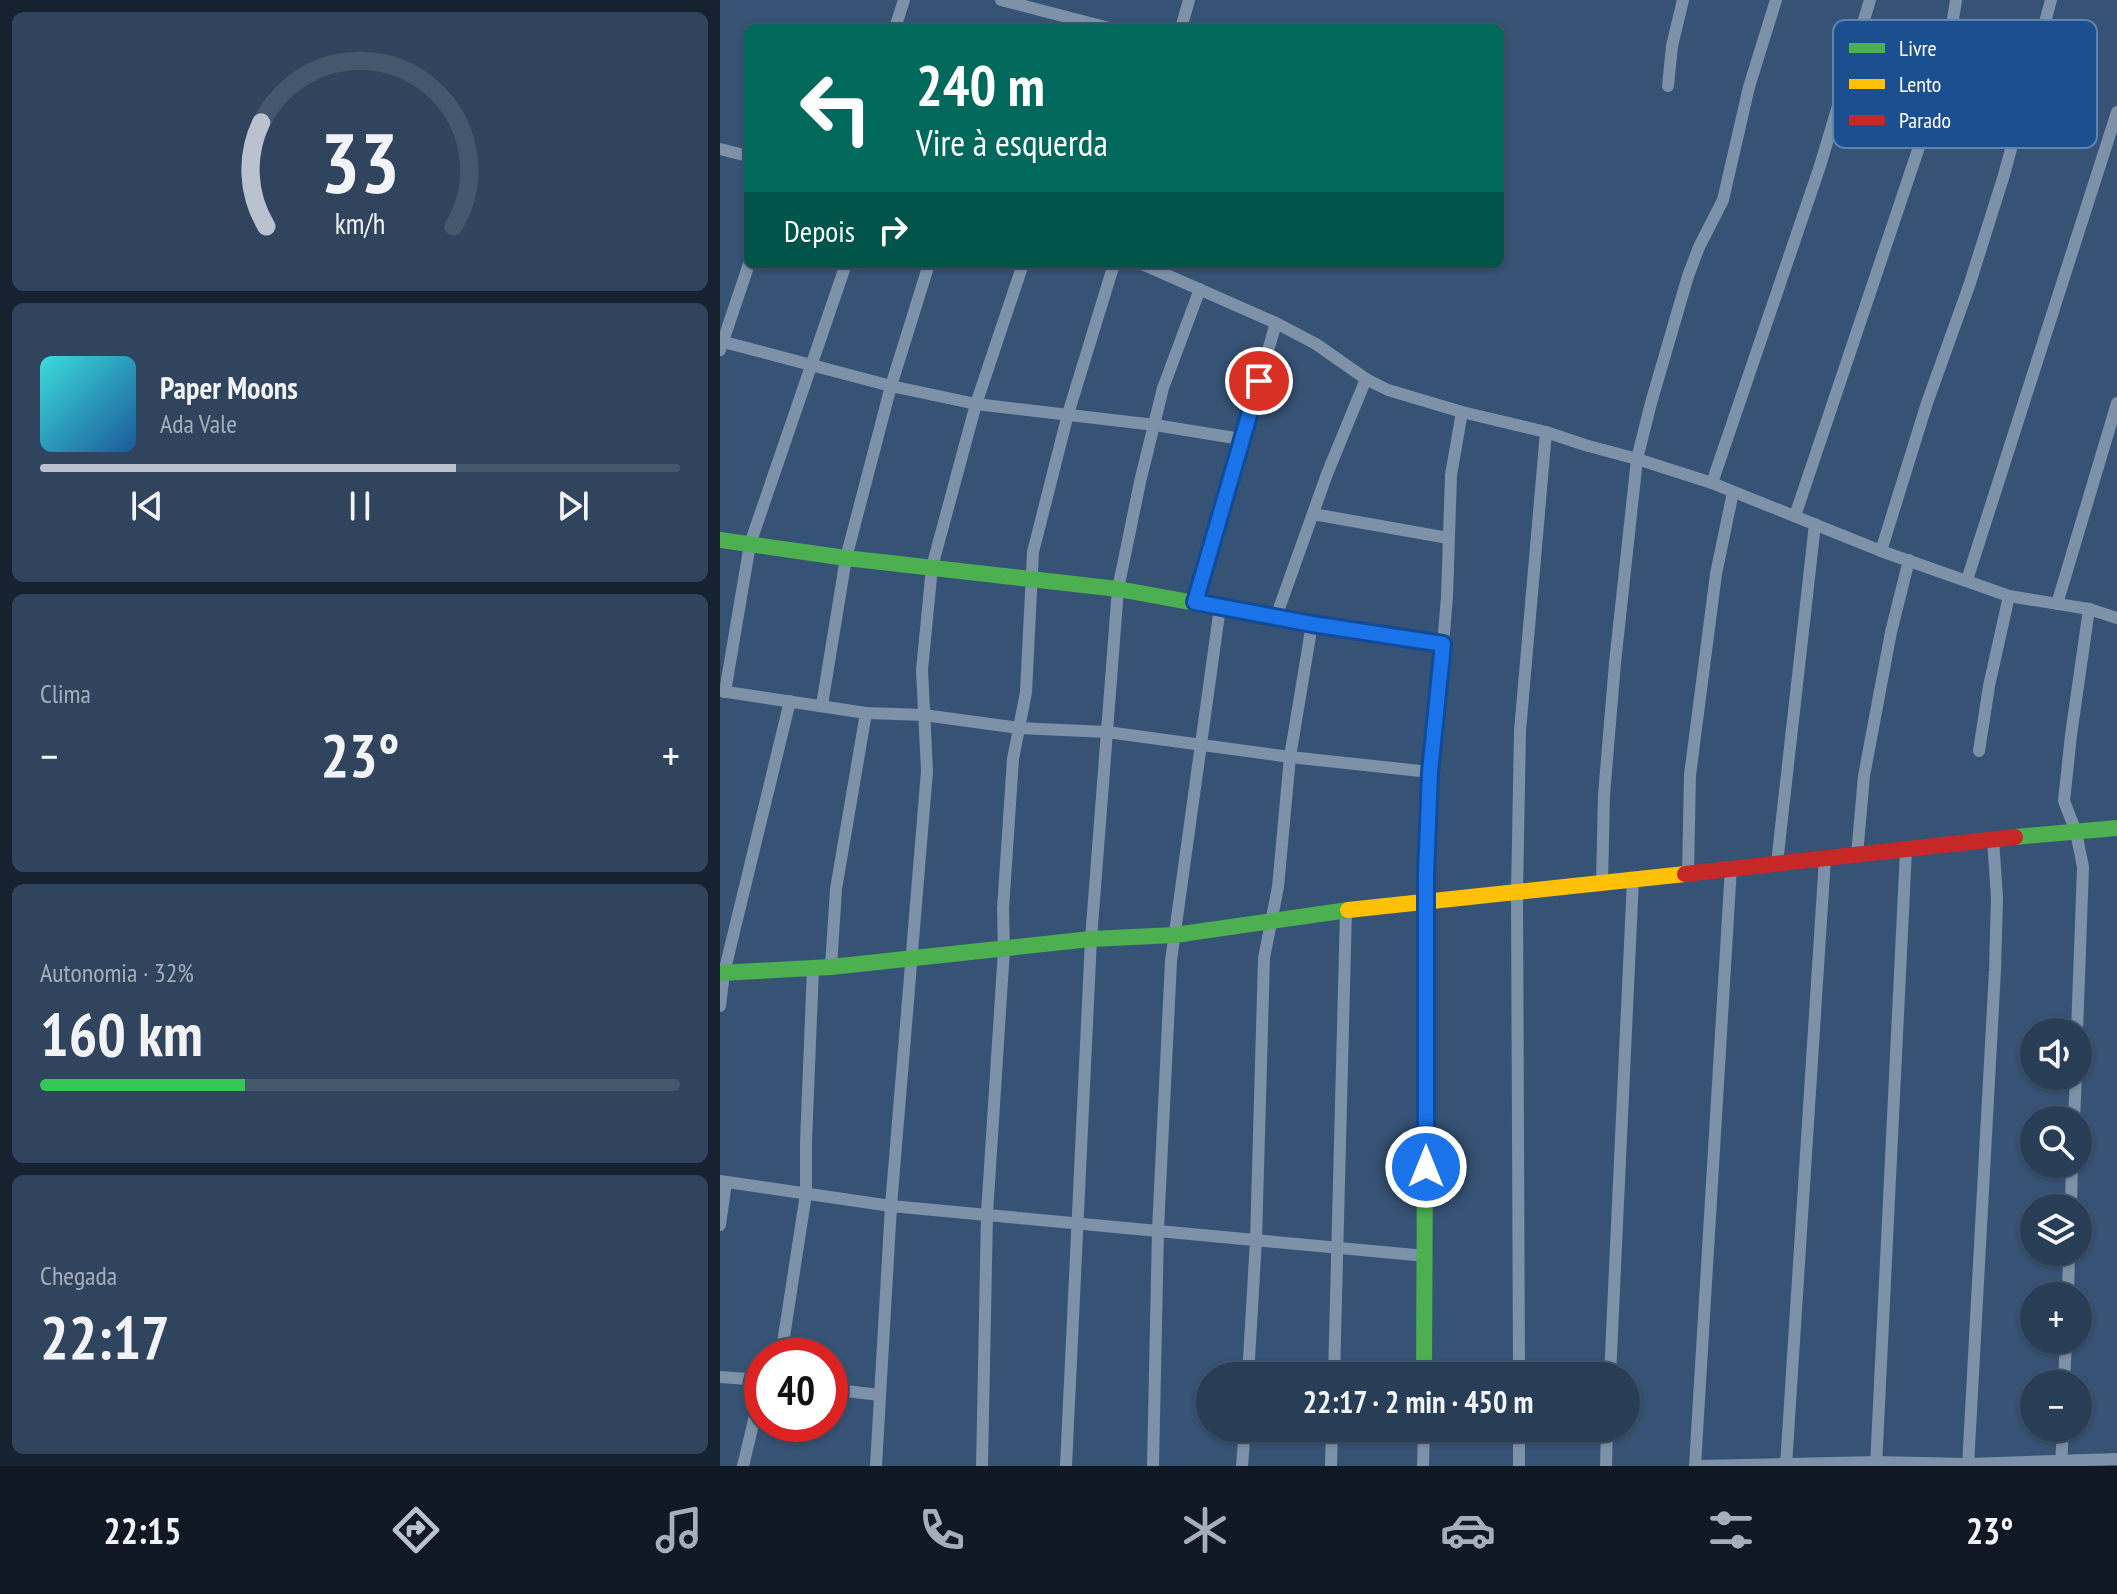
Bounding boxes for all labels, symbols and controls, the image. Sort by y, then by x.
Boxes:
legend [1833,20,2097,148]
text: Livre [1899,34,1937,62]
text: 240 m [916,49,1045,121]
icon: left [784,56,888,160]
text: Lento [1899,70,1941,98]
text: Parado [1899,106,1951,134]
text: 33 [320,108,400,216]
text: Vire à esquerda [916,119,1108,166]
text: km/h [335,206,385,243]
icon: right [871,208,915,252]
text: Depois [784,211,855,250]
pin [1225,347,1293,415]
icon: arrive [1237,359,1281,403]
text: Paper Moons [160,368,298,407]
text: Ada Vale [160,407,237,440]
icon: previous [125,484,169,528]
icon: pause [338,484,382,528]
icon: next [551,484,595,528]
text: Clima [40,677,91,710]
text: 23° [320,716,400,794]
text: − [40,727,58,784]
text: + [662,727,680,784]
text: Autonomia · 32% [40,956,194,989]
text: 160 km [40,995,203,1073]
map controls [2020,1018,2092,1442]
button: sound [2020,1018,2092,1090]
button: search [2020,1106,2092,1178]
position arrow [1384,1125,1468,1209]
button: layers [2020,1194,2092,1266]
text: Chegada [40,1259,117,1292]
button: + [2020,1282,2092,1354]
text: 22:17 [40,1298,170,1376]
speed limit sign: 40 [744,1338,848,1442]
button: − [2020,1370,2092,1442]
text: 22:17 · 2 min · 450 m [1303,1382,1533,1421]
icon: directions [388,1502,444,1558]
icon: music [651,1502,707,1558]
icon: phone [914,1502,970,1558]
icon: climate [1177,1502,1233,1558]
icon: car [1440,1502,1496,1558]
icon: filters [1703,1502,1759,1558]
text: 22:15 [103,1507,181,1554]
text: 23° [1966,1507,2013,1554]

